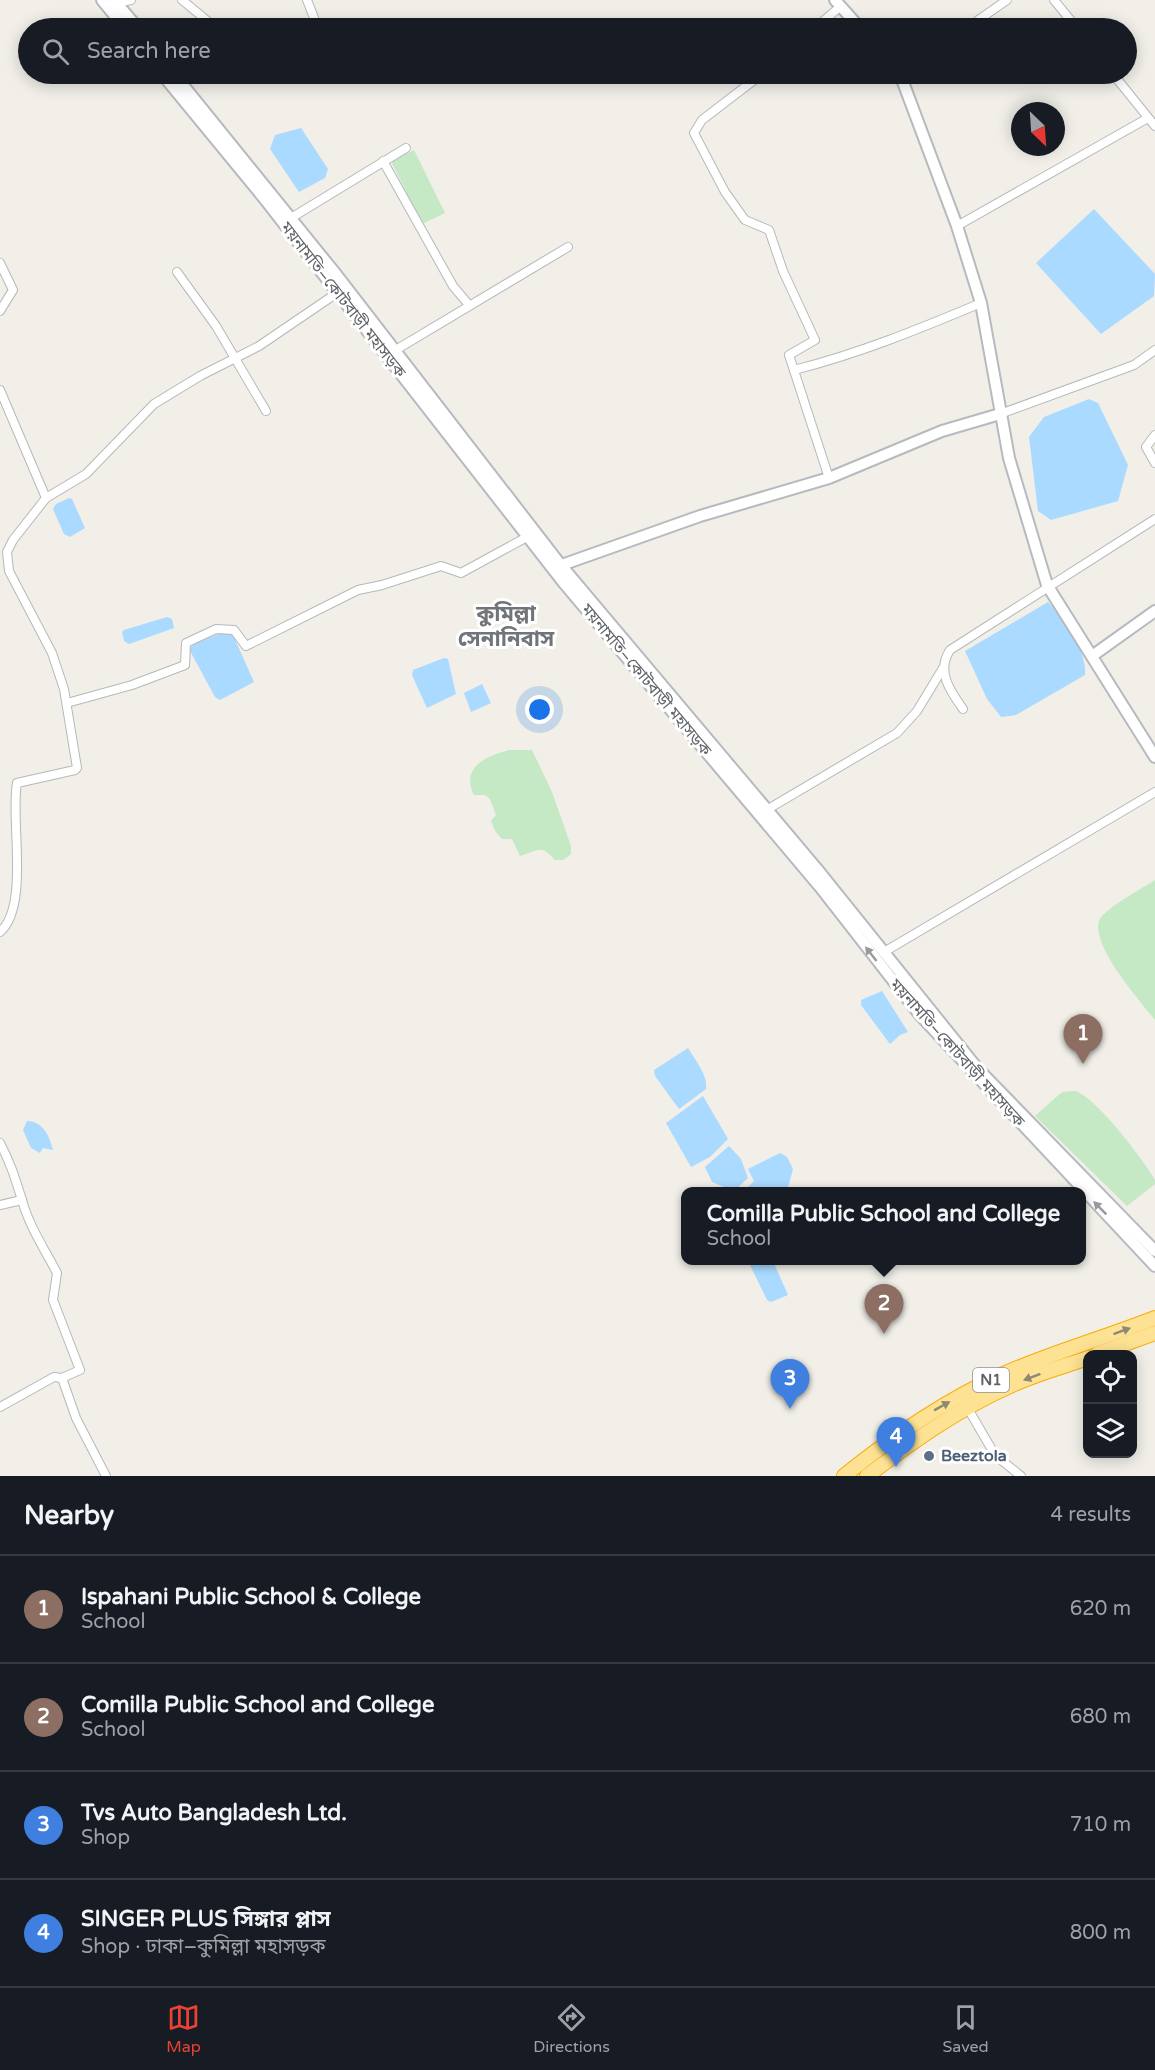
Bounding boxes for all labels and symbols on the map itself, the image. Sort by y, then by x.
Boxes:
north arrow [1011,102,1065,156]
street label: ময়নামতি–কোটবাড়ী মহাসড়ক [275,217,411,383]
street label: ময়নামতি–কোটবাড়ী মহাসড়ক [576,599,716,761]
district label: কুমিল্লা সেনানিবাস [458,601,555,652]
your location [525,695,554,724]
one-way arrow [865,946,878,962]
street label: ময়নামতি–কোটবাড়ী মহাসড়ক [885,974,1029,1132]
pin: 1 [1064,1014,1102,1064]
one-way arrow [1094,1202,1108,1216]
pin: 2 [864,1284,904,1334]
one-way arrow [1113,1325,1131,1335]
pin: 3 [770,1360,810,1409]
road number: N1 [973,1368,1009,1392]
one-way arrow [1023,1373,1041,1382]
one-way arrow [934,1401,951,1411]
pin: 4 [876,1418,916,1467]
place label: Beeztola [941,1446,1007,1466]
marker: Beeztola [922,1449,936,1463]

